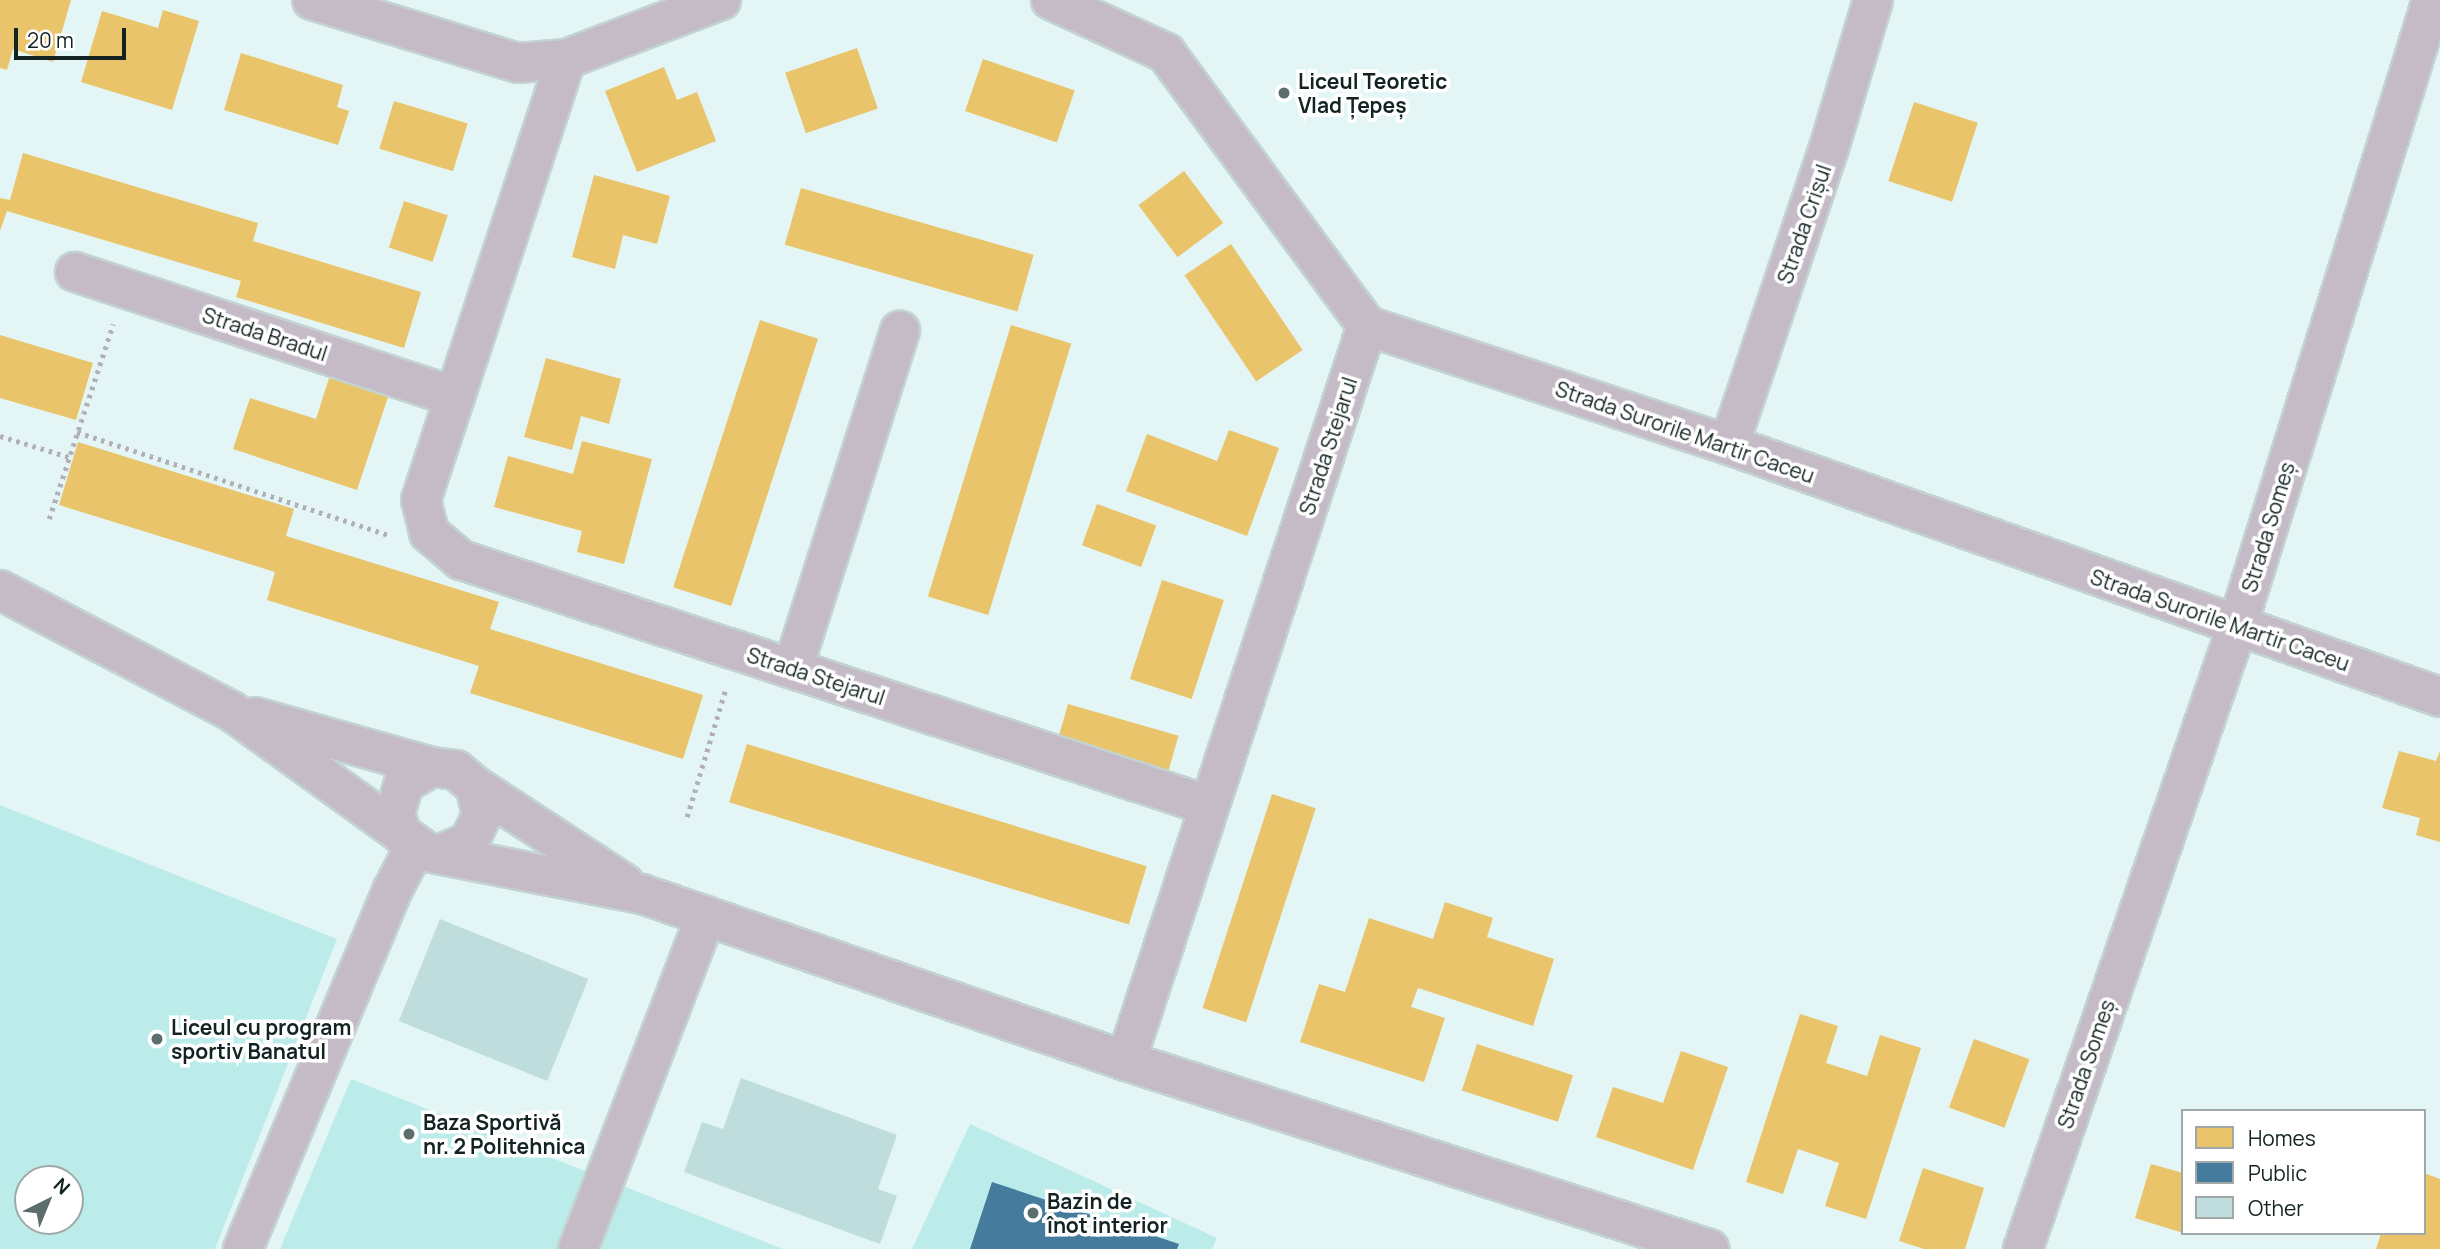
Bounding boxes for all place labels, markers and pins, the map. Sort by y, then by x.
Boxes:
place label: Liceul Teoretic Vlad Țepeș [1298,68,1447,118]
marker: Liceul Teoretic Vlad Țepeș [1276,85,1292,101]
place label: Liceul cu program sportiv Banatul [171,1014,351,1064]
marker: Liceul cu program sportiv Banatul [149,1031,165,1047]
place label: Baza Sportivă nr. 2 Politehnica [423,1109,585,1159]
marker: Baza Sportivă nr. 2 Politehnica [401,1126,417,1142]
place label: Bazin de înot interior [1047,1188,1168,1238]
marker: Bazin de înot interior [1025,1205,1041,1221]

